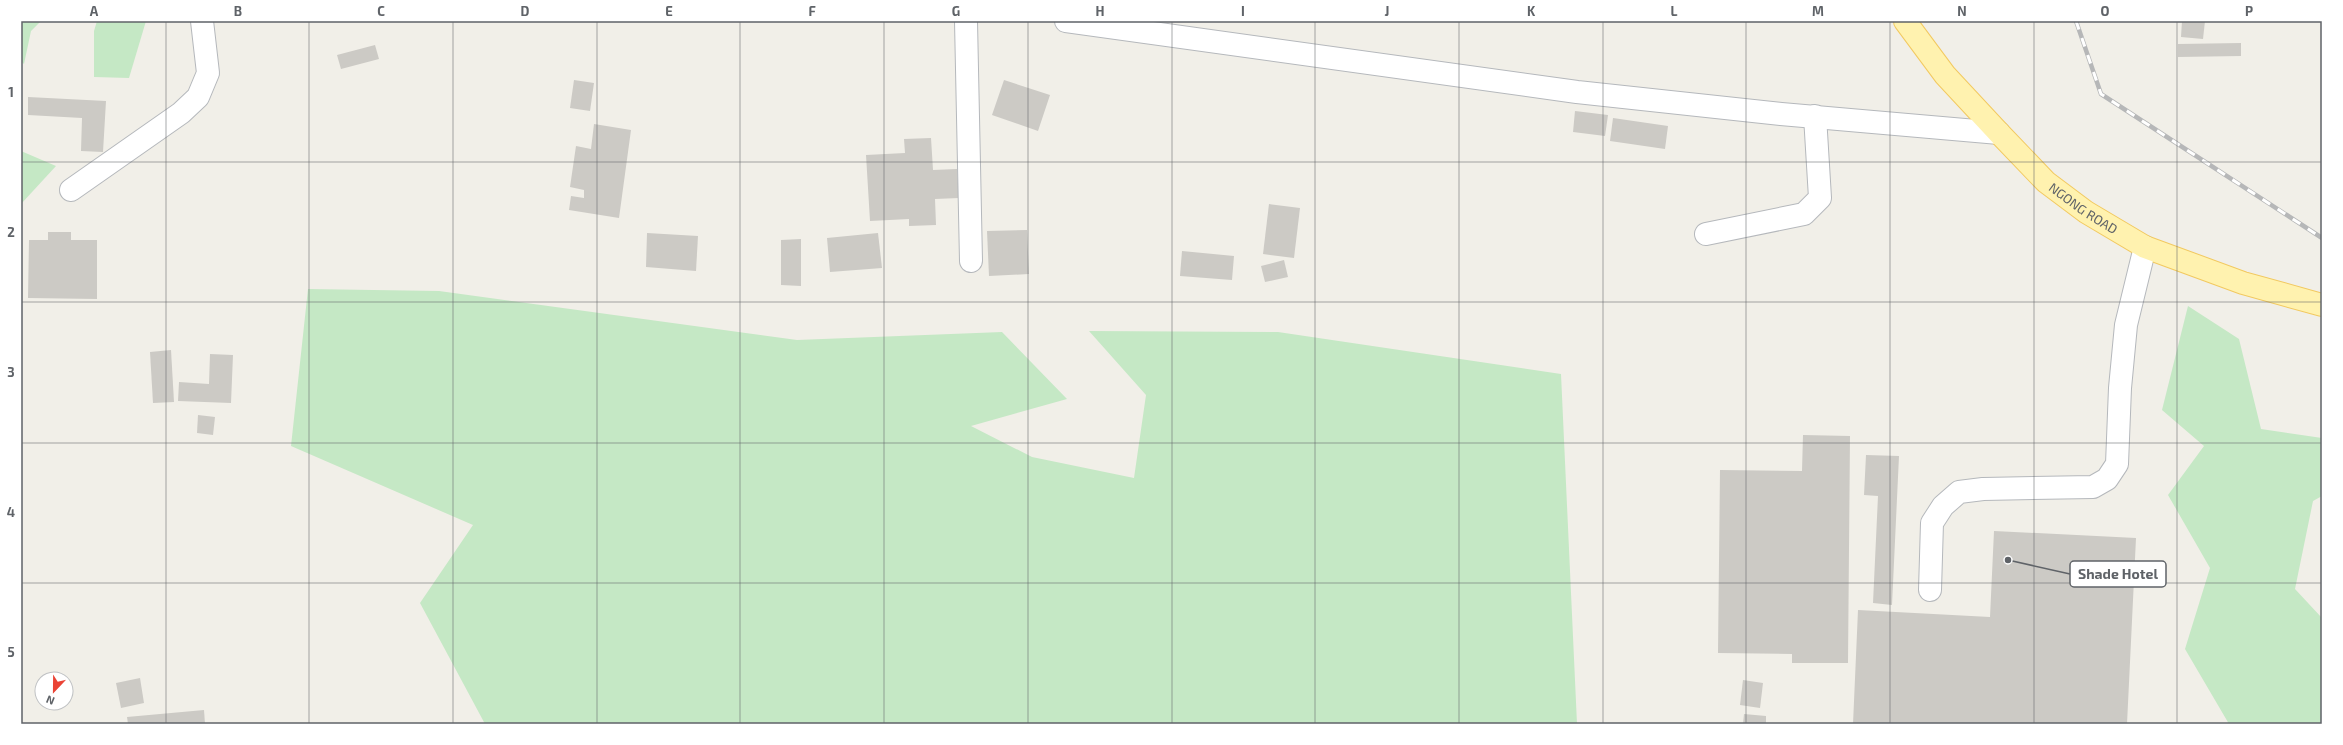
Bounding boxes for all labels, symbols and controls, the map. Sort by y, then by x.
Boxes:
text: A [90,3,99,19]
text: B [234,3,242,19]
text: C [377,3,385,19]
text: D [521,3,530,19]
text: E [665,3,673,19]
text: F [808,3,816,19]
text: G [952,3,960,19]
text: H [1096,3,1105,19]
text: I [1241,3,1245,19]
text: J [1385,3,1389,19]
text: K [1527,3,1536,19]
text: L [1671,3,1678,19]
text: M [1812,3,1824,19]
text: N [1957,3,1967,19]
text: O [2101,3,2110,19]
text: P [2245,3,2253,19]
text: 1 [8,84,14,100]
street label: NGONG ROAD [2046,179,2121,237]
text: 2 [7,224,15,240]
text: 3 [7,364,15,380]
text: 4 [7,504,15,520]
callout: Shade Hotel [2070,561,2166,587]
text: Shade Hotel [2078,565,2158,582]
text: 5 [7,644,15,660]
north arrow [34,671,74,711]
text: N [44,693,56,708]

